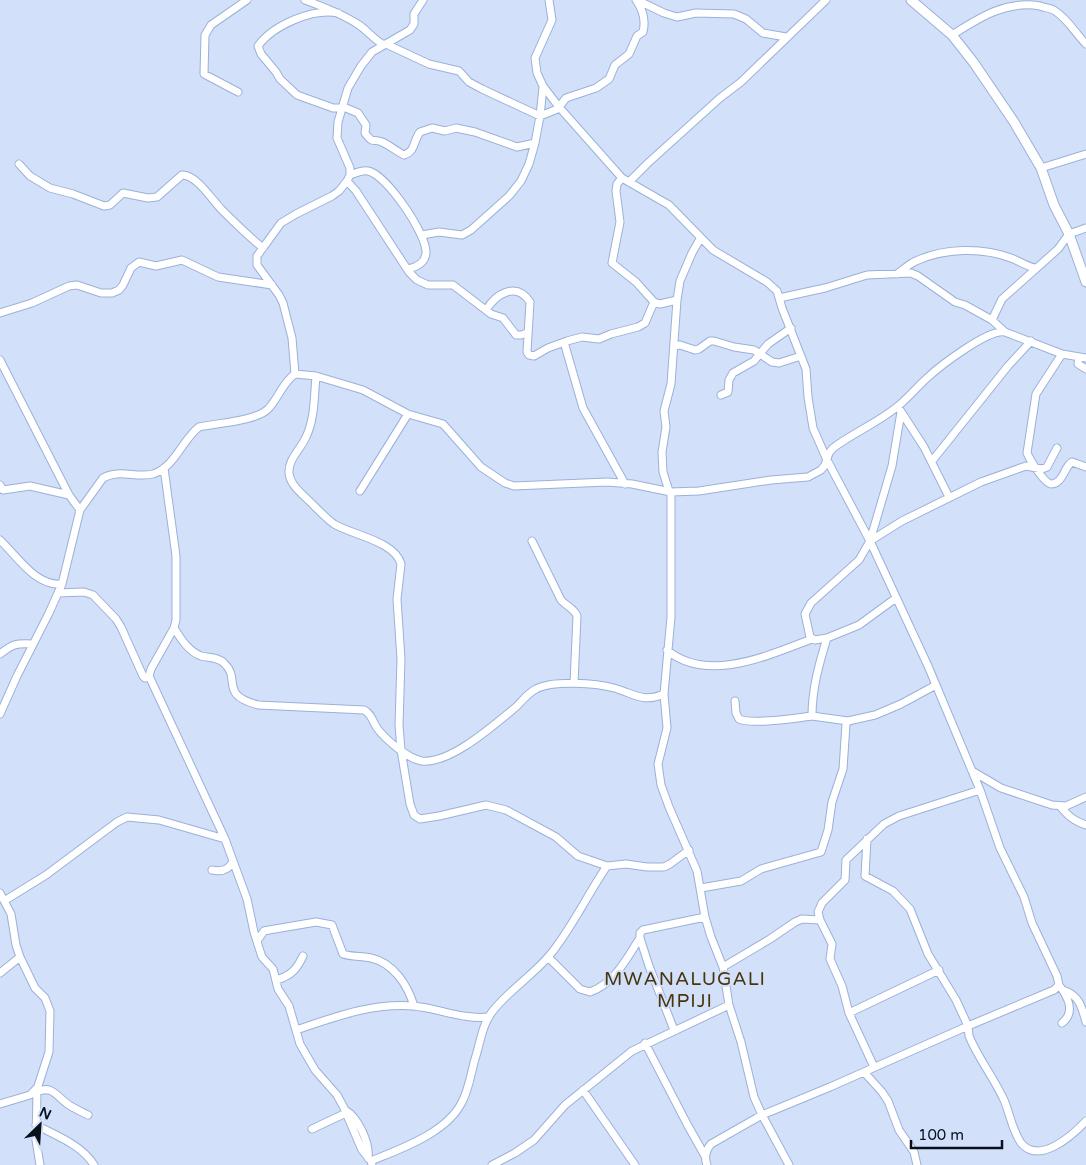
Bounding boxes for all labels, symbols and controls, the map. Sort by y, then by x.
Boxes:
district label: MWANALUGALI MPIJI [604,968,766,1012]
north arrow [15,1100,65,1150]
text: N [37,1104,54,1124]
scale bar [911,1118,1002,1150]
text: 100 m [918,1126,964,1144]

